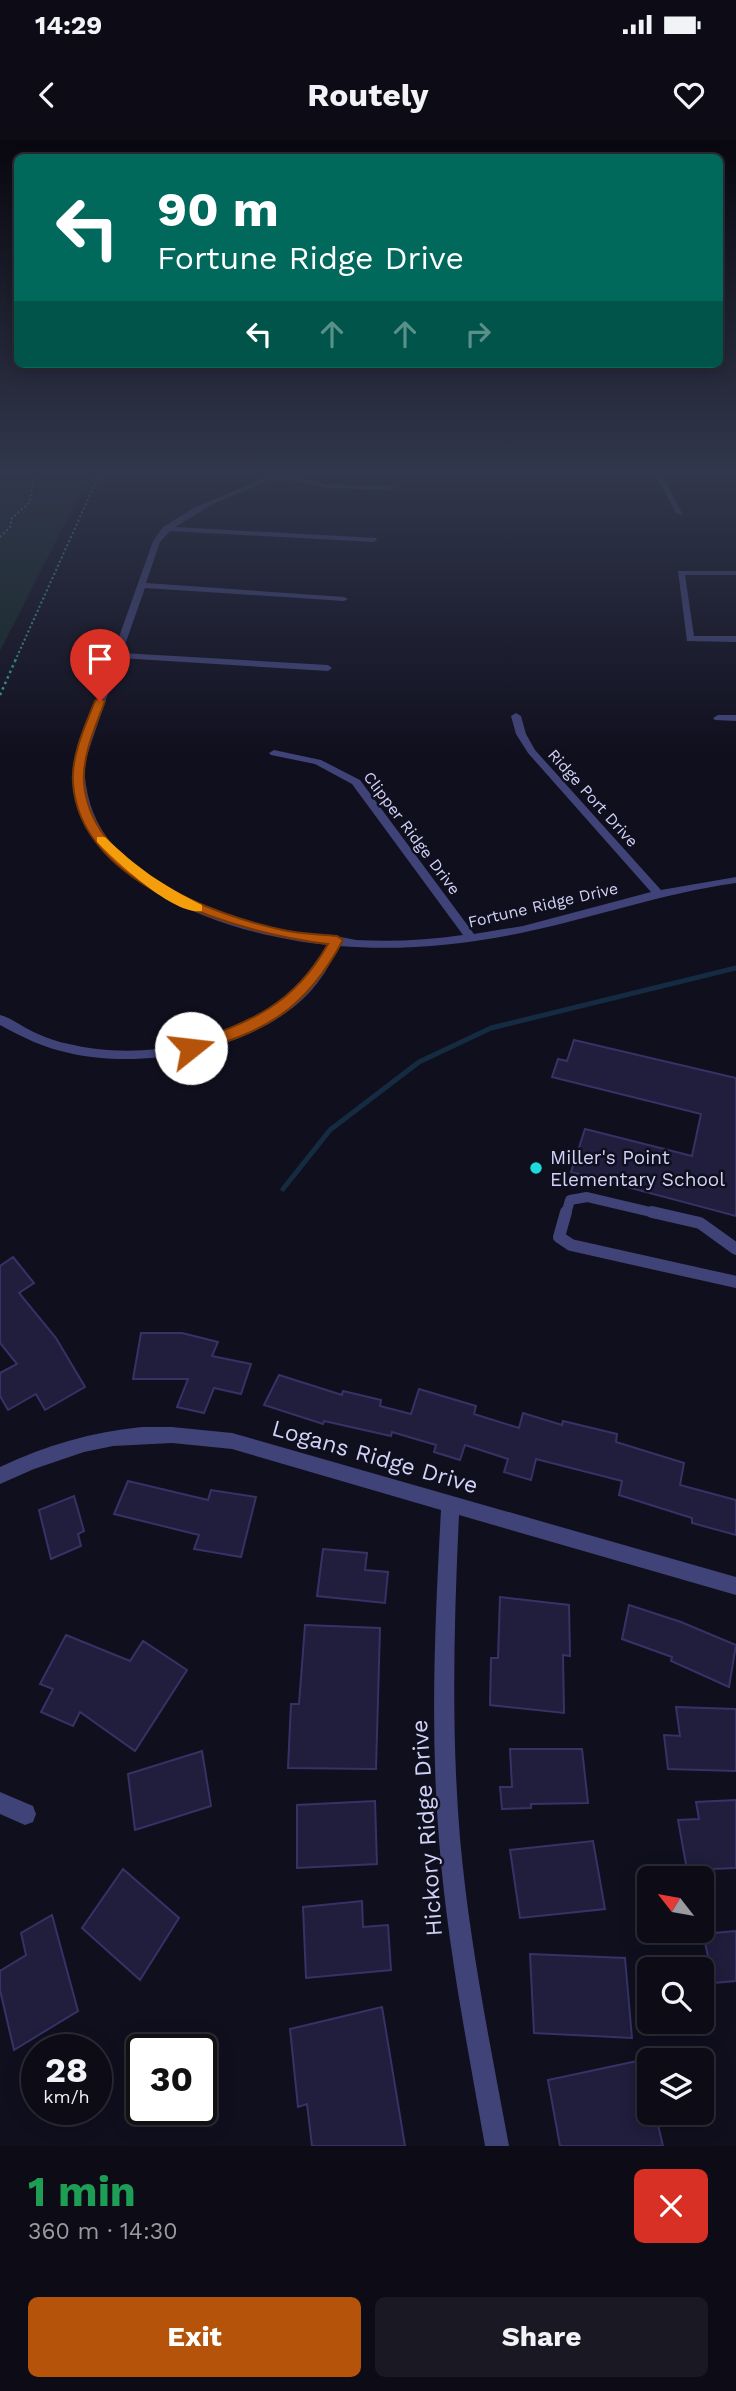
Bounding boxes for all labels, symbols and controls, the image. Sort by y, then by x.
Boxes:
text: 14:29 [35,10,102,40]
icon: back [28,76,66,114]
text: Routely [307,76,429,114]
icon: heart [670,76,708,114]
text: 90 m [157,180,279,238]
icon: left [42,182,133,273]
text: Fortune Ridge Drive [157,239,464,277]
icon: left [240,315,278,353]
icon: ahead [313,315,351,353]
icon: ahead [386,315,424,353]
icon: right [459,315,497,353]
pin [70,629,130,701]
icon: arrive [81,640,119,678]
street label: Ridge Port Drive [544,745,642,851]
street label: Clipper Ridge Drive [360,768,464,898]
street label: Fortune Ridge Drive [466,878,620,932]
position arrow [154,1011,228,1085]
place label: Miller's Point Elementary School [550,1146,725,1191]
marker: Miller's Point Elementary School [528,1160,544,1176]
street label: Logans Ridge Drive [269,1415,481,1499]
street label: Hickory Ridge Drive [406,1719,448,1937]
north arrow [637,1866,714,1942]
map controls [637,1866,714,2125]
button: search [637,1957,714,2034]
speed limit sign: 30 [126,2034,217,2125]
button: layers [637,2048,714,2125]
text: 28 [45,2049,88,2091]
text: km/h [43,2086,90,2107]
text: 1 min [28,2167,136,2216]
button: close [634,2169,708,2243]
text: 360 m · 14:30 [28,2218,177,2245]
button: Exit [28,2297,361,2377]
button: Share [375,2297,708,2377]

